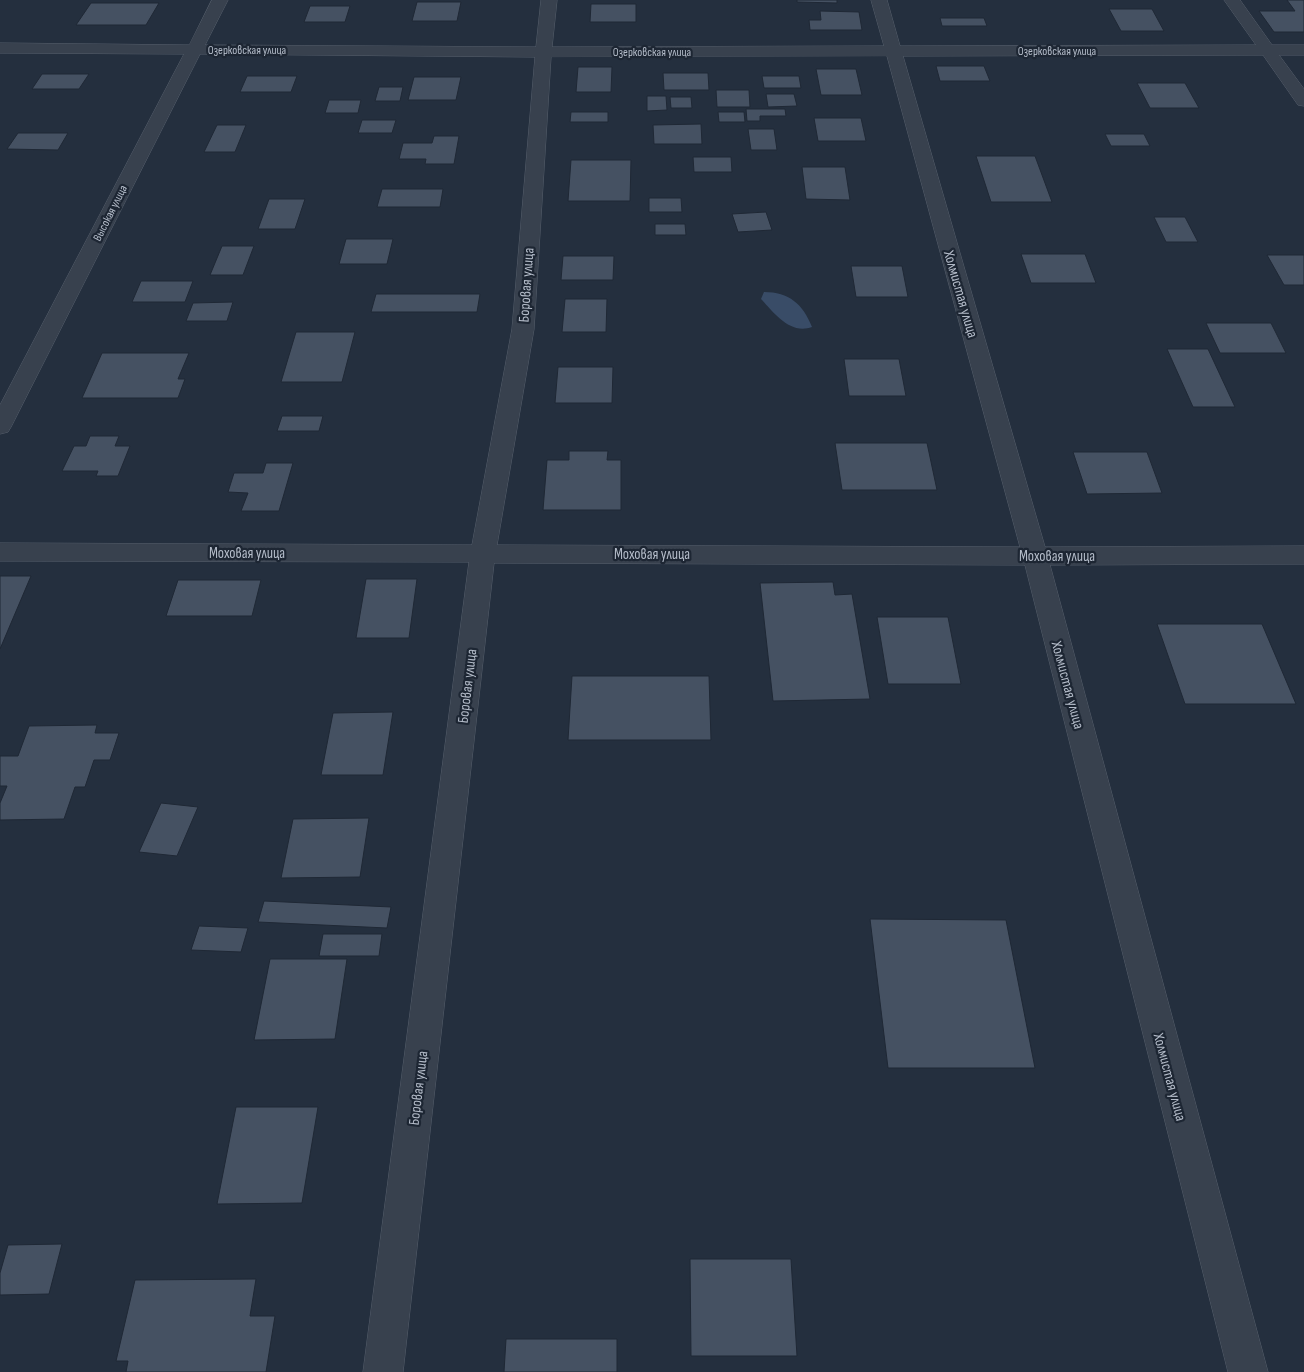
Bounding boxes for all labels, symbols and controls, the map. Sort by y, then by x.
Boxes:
street label: Озерковская улица [208,43,287,58]
street label: Озерковская улица [1018,44,1097,59]
street label: Озерковская улица [613,45,692,60]
street label: Высокая улица [90,182,131,244]
street label: Боровая улица [514,247,539,323]
street label: Холмистая улица [939,247,982,340]
street label: Моховая улица [209,544,285,563]
street label: Моховая улица [614,545,690,564]
street label: Моховая улица [1019,547,1095,566]
street label: Холмистая улица [1046,638,1088,731]
street label: Боровая улица [454,648,482,724]
street label: Холмистая улица [1148,1030,1190,1123]
street label: Боровая улица [405,1050,433,1126]

